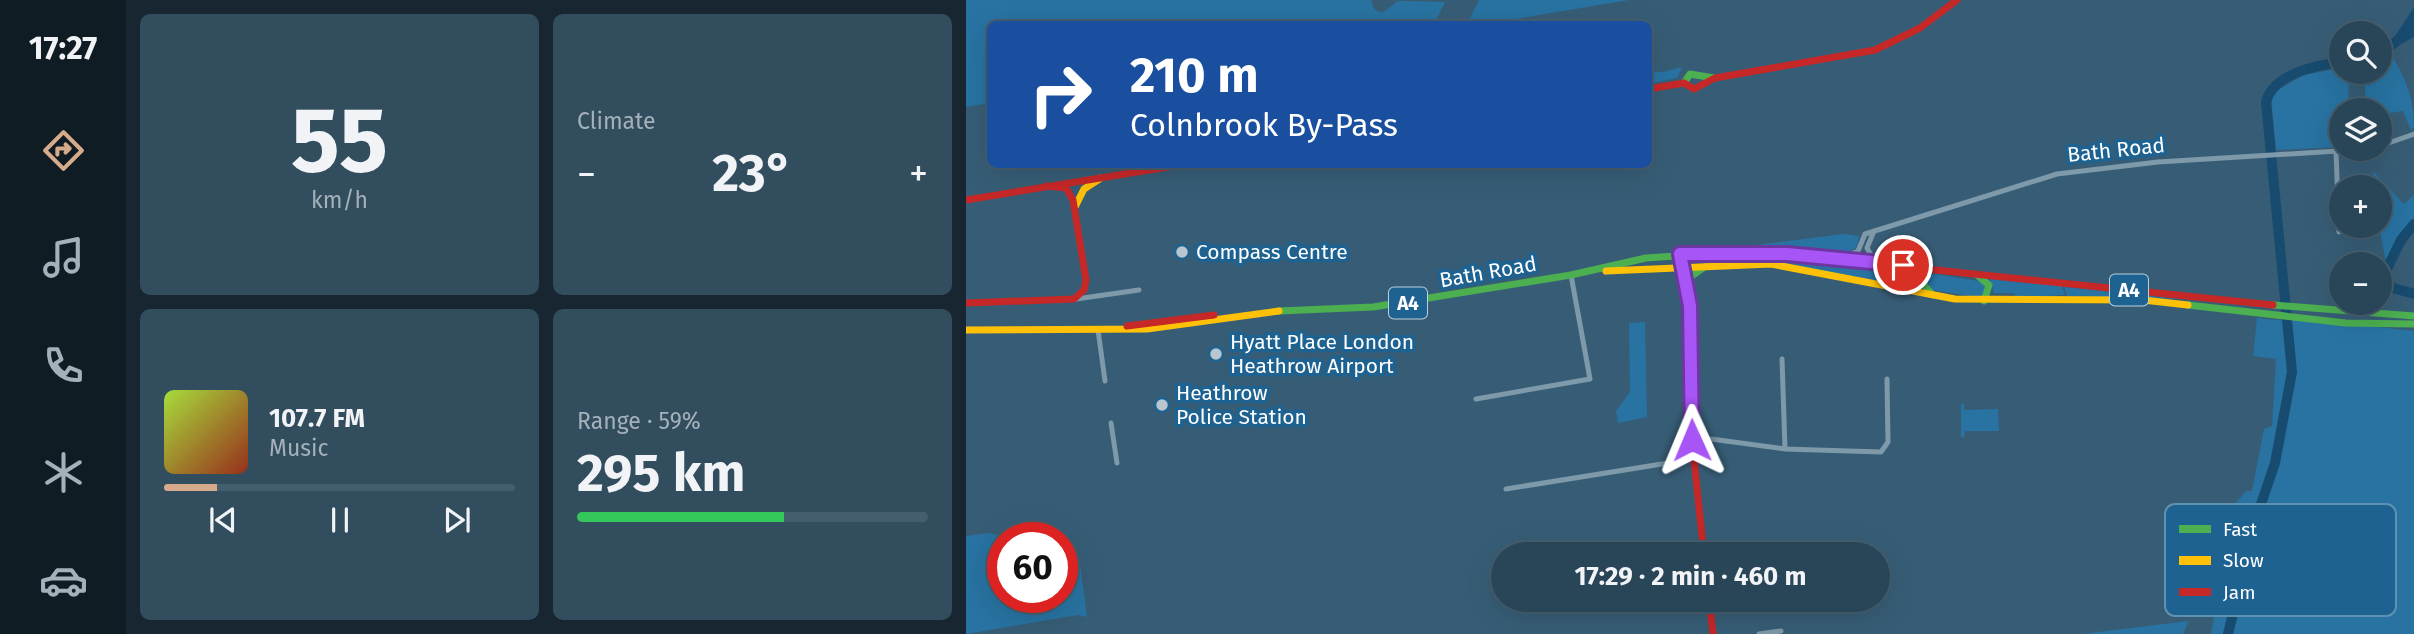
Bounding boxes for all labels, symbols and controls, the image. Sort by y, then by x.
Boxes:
map controls [2329,21,2392,315]
button: search [2329,21,2392,84]
text: 17:27 [29,29,97,67]
text: 210 m [1130,46,1259,105]
icon: right [1015,49,1106,140]
text: 55 [291,86,388,195]
button: layers [2329,98,2392,161]
text: Colnbrook By-Pass [1130,106,1398,144]
text: Climate [577,107,656,135]
icon: directions [39,126,88,175]
street label: Bath Road [2066,132,2166,168]
text: 23° [712,142,793,205]
text: − [577,151,596,197]
text: + [909,151,928,197]
button: + [2329,175,2392,238]
text: km/h [311,186,368,214]
icon: music [39,233,88,282]
pin [1873,235,1933,295]
place label: Compass Centre [1196,239,1348,265]
marker: Compass Centre [1174,244,1190,260]
icon: arrive [1884,246,1922,284]
street label: Bath Road [1437,251,1539,293]
button: − [2329,252,2392,315]
road number: A4 [2110,274,2148,306]
road number: A4 [1389,288,1427,318]
place label: Hyatt Place London Heathrow Airport [1230,329,1414,379]
icon: phone [39,341,88,390]
marker: Hyatt Place London Heathrow Airport [1208,346,1224,362]
place label: Heathrow Police Station [1176,380,1307,430]
marker: Heathrow Police Station [1154,397,1170,413]
text: 107.7 FM [269,403,365,434]
position arrow [1655,403,1729,477]
text: Range · 59% [577,407,701,435]
text: Music [269,434,329,462]
text: 295 km [577,442,745,505]
icon: climate [39,448,88,497]
icon: previous [204,501,242,539]
icon: pause [321,501,359,539]
icon: next [438,501,476,539]
legend [2165,504,2396,616]
text: Fast [2223,518,2257,541]
speed limit sign: 60 [987,522,1078,613]
text: Slow [2223,549,2264,572]
icon: car [39,556,88,605]
text: 17:29 · 2 min · 460 m [1575,561,1806,592]
text: Jam [2223,581,2255,604]

